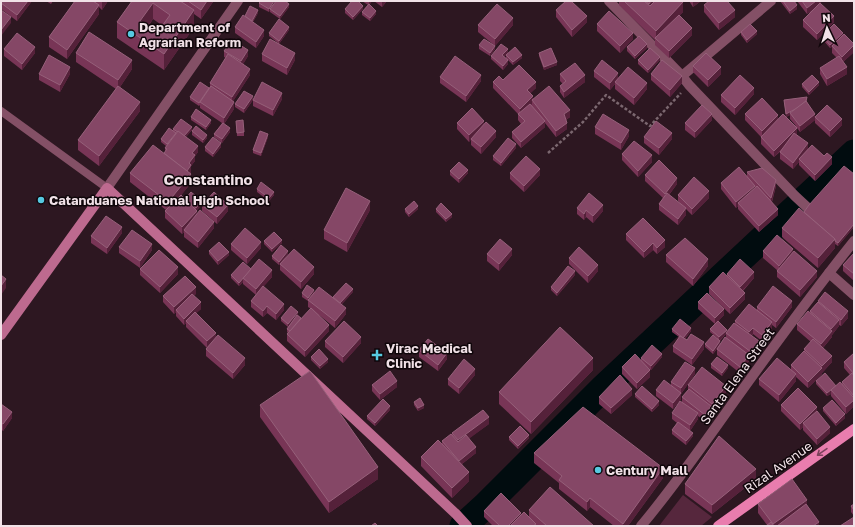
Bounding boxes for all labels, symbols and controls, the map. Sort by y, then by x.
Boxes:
north arrow [807,8,847,48]
text: N [822,11,831,24]
place label: Department of Agrarian Reform [139,19,241,50]
marker: Department of Agrarian Reform [126,29,136,39]
district label: Constantino [163,170,253,188]
place label: Catanduanes National High School [49,192,270,208]
marker: Catanduanes National High School [36,195,46,205]
street label: Santa Elena Street [696,324,778,428]
place label: Virac Medical Clinic [386,340,473,371]
marker: Virac Medical Clinic [371,349,383,361]
street label: Rizal Avenue [741,438,815,496]
one-way arrow [817,448,828,456]
place label: Century Mall [606,462,689,478]
marker: Century Mall [593,465,603,475]

